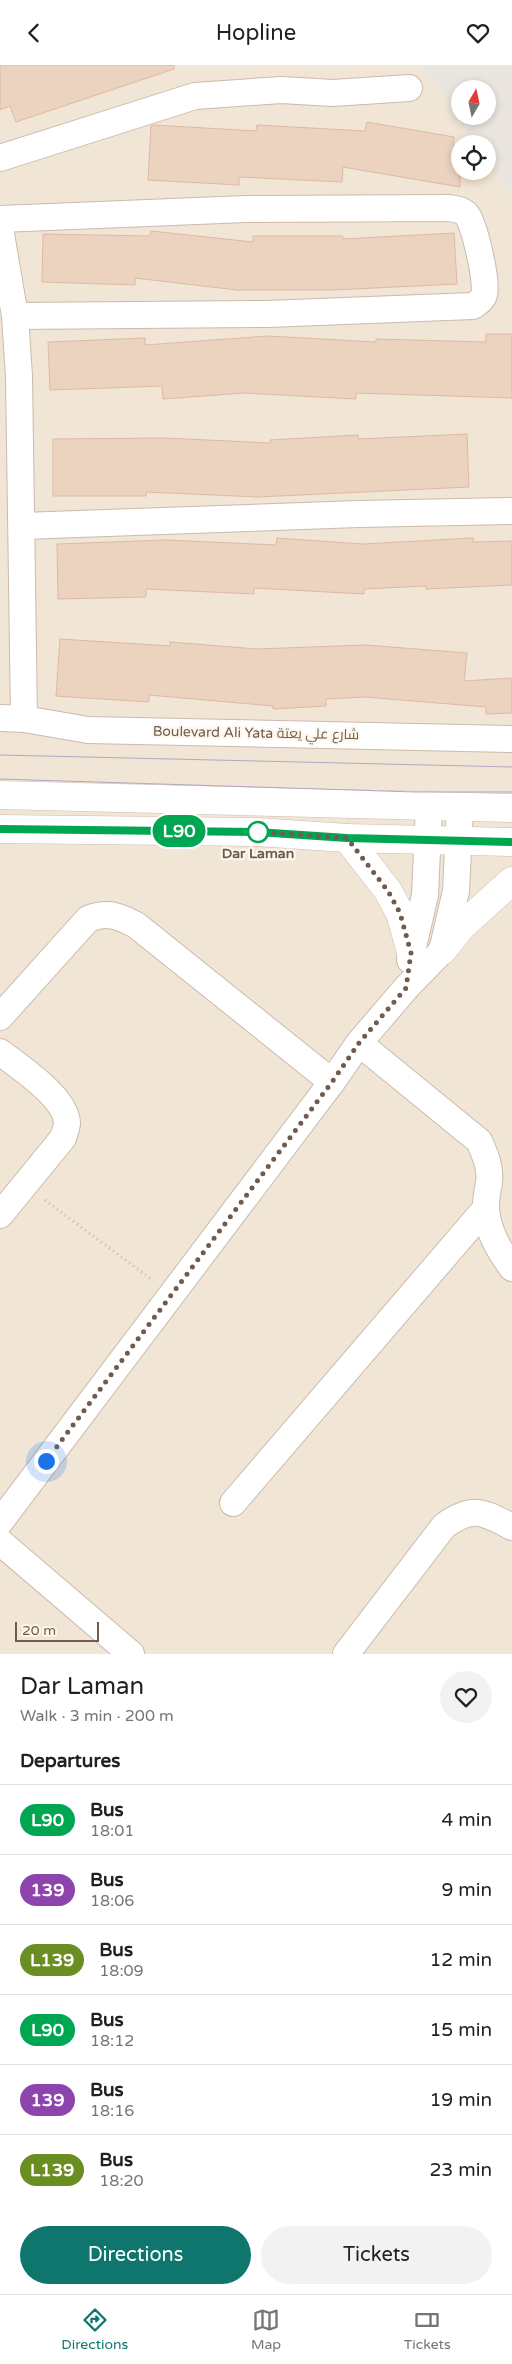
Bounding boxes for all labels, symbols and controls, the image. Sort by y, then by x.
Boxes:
icon: back [20,19,48,47]
icon: heart [464,19,492,47]
text: Hopline [216,20,296,46]
north arrow [451,80,496,125]
map controls [451,80,496,180]
button: locate [451,135,496,180]
street label: Boulevard Ali Yata شارع علي يعتة [153,723,359,746]
line badge: L90 [150,815,208,847]
text: L90 [163,820,195,842]
marker: Dar Laman [247,821,269,843]
place label: Dar Laman [222,845,294,862]
your location [34,1449,59,1474]
scale bar [15,1619,99,1642]
text: 20 m [22,1622,56,1639]
button: heart [440,1671,492,1723]
text: Dar Laman [20,1672,144,1701]
text: Walk · 3 min · 200 m [20,1706,174,1726]
text: Departures [20,1750,120,1772]
text: Bus [90,1799,124,1821]
text: L90 [31,1809,64,1831]
text: 4 min [441,1809,492,1831]
text: 18:01 [90,1821,134,1841]
text: Bus [90,1869,124,1891]
text: 139 [31,1879,64,1901]
text: 9 min [441,1879,492,1901]
text: 18:06 [90,1891,134,1911]
text: Bus [99,1939,133,1961]
text: L139 [30,1949,74,1971]
text: 12 min [429,1949,492,1971]
text: 18:09 [99,1961,144,1981]
text: Bus [90,2009,124,2031]
text: L90 [31,2019,64,2041]
text: 15 min [429,2019,492,2041]
text: 18:12 [90,2031,134,2051]
text: Bus [90,2079,124,2101]
text: 139 [31,2089,64,2111]
text: 19 min [429,2089,492,2111]
text: 18:16 [90,2101,134,2121]
text: Bus [99,2149,133,2171]
text: L139 [30,2159,74,2181]
text: 23 min [429,2159,492,2181]
text: 18:20 [99,2171,144,2191]
button: Directions [20,2226,251,2284]
button: Tickets [261,2226,492,2284]
tab: Directions [61,2306,128,2353]
tab: Map [251,2306,281,2353]
tab: Tickets [404,2306,451,2353]

